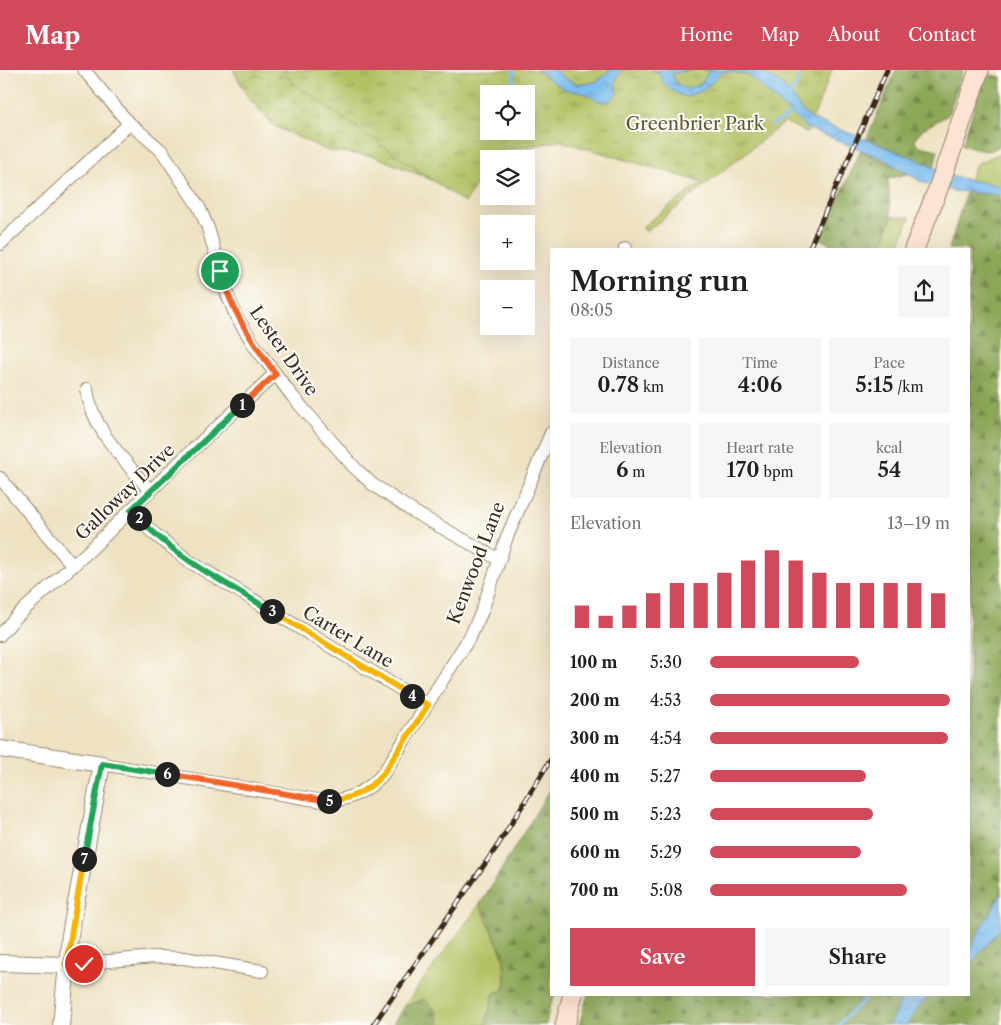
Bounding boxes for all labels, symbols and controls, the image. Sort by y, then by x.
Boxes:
text: Map [25,21,80,50]
text: Home [680,24,733,46]
text: Map [761,24,799,46]
text: About [827,24,880,46]
text: Contact [908,24,976,46]
map controls [480,85,535,335]
button: locate [480,85,535,140]
park label: Greenbrier Park [626,113,766,135]
button: layers [480,150,535,205]
button: + [480,215,535,270]
pin [199,250,241,292]
icon: arrive [206,257,234,285]
text: Morning run [570,264,749,298]
button: share [898,265,950,317]
button: − [480,280,535,335]
text: 08:05 [570,300,613,320]
street label: Lester Drive [245,302,323,400]
text: Distance [602,354,660,372]
text: Time [742,354,778,372]
text: Pace [874,354,905,372]
text: 0.78 [597,372,639,397]
text: 4:06 [738,372,782,397]
text: 5:15 [855,372,894,397]
text: km [639,378,664,396]
text: /km [894,378,924,396]
pin: 1 [230,392,254,418]
text: 1 [239,396,246,414]
street label: Galloway Drive [71,439,179,545]
text: Elevation [599,439,662,457]
text: Heart rate [726,439,794,457]
text: kcal [876,439,903,457]
text: 6 [616,457,629,482]
text: 170 [726,457,760,482]
text: 54 [877,457,901,482]
text: m [629,463,645,481]
text: bpm [760,463,794,481]
street label: Kenwood Lane [443,499,509,627]
pin: 2 [126,506,152,530]
text: 2 [135,509,144,527]
text: Elevation [570,513,641,533]
text: 13–19 m [887,513,950,533]
pin: 3 [260,598,284,624]
street label: Carter Lane [299,601,397,673]
text: 3 [269,602,276,620]
text: 100 m [570,652,617,672]
text: 5:30 [650,652,682,672]
pin: 4 [400,684,424,708]
text: 4 [408,687,417,705]
text: 200 m [570,690,620,710]
text: 4:53 [650,690,681,710]
text: 300 m [570,728,619,748]
text: 4:54 [650,728,682,748]
pin: 6 [154,762,180,786]
text: 6 [163,765,172,783]
text: 400 m [570,766,620,786]
text: 5:27 [650,766,680,786]
pin: 5 [316,788,342,814]
text: 5 [326,792,333,810]
text: 500 m [570,804,619,824]
text: 5:23 [650,804,681,824]
text: 600 m [570,842,620,862]
text: 5:29 [650,842,682,862]
pin: 7 [72,846,96,872]
text: 7 [81,850,88,868]
text: 700 m [570,880,619,900]
text: 5:08 [650,880,683,900]
button: Save [570,928,755,986]
button: Share [765,928,950,986]
pin [63,943,105,985]
icon: check [70,950,98,978]

